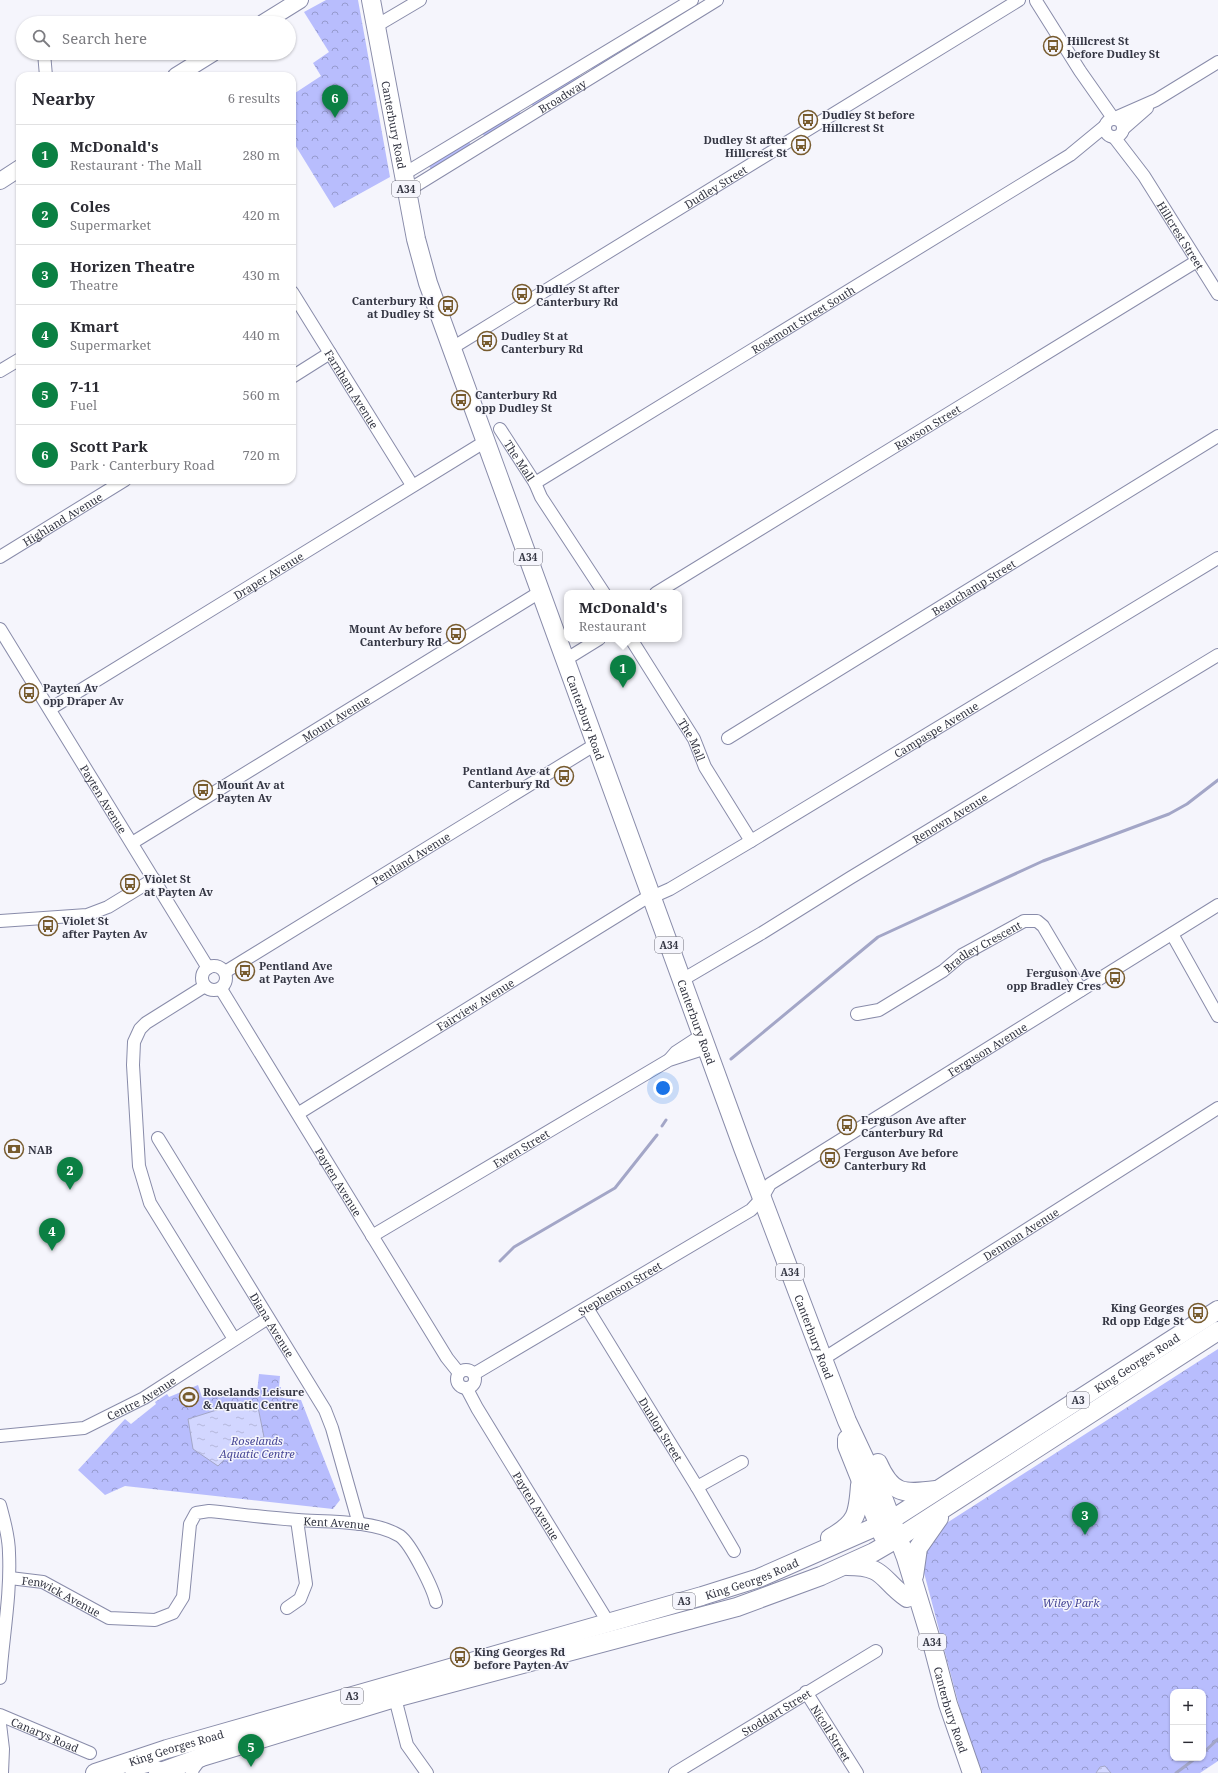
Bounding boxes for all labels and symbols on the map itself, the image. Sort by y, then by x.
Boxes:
place label: Hillcrest St before Dudley St [1067,33,1160,61]
bus stop icon: Hillcrest St before Dudley St [1042,35,1064,57]
street label: Broadway [535,75,589,116]
street label: Canterbury Road [379,79,410,170]
pin: 6 [322,85,348,118]
place label: Dudley St before Hillcrest St [822,107,915,135]
bus stop icon: Dudley St before Hillcrest St [797,109,819,131]
place label: Dudley St after Hillcrest St [703,132,788,160]
bus stop icon: Dudley St after Hillcrest St [790,134,812,156]
street label: Dudley Street [681,161,750,211]
road number: A34 [392,181,420,197]
street label: Hillcrest Street [1154,198,1208,272]
place label: Dudley St after Canterbury Rd [536,281,620,309]
street label: Rosemont Street South [748,281,857,356]
bus stop icon: Dudley St after Canterbury Rd [511,283,533,305]
place label: Canterbury Rd at Dudley St [352,293,435,321]
bus stop icon: Canterbury Rd at Dudley St [437,295,459,317]
place label: Dudley St at Canterbury Rd [501,328,583,356]
bus stop icon: Dudley St at Canterbury Rd [476,330,498,352]
street label: Farnham Avenue [322,346,382,431]
place label: Canterbury Rd opp Dudley St [475,387,557,415]
bus stop icon: Canterbury Rd opp Dudley St [450,389,472,411]
street label: Rawson Street [891,401,963,453]
street label: The Mall [501,437,539,484]
street label: Highland Avenue [20,488,105,549]
street label: Draper Avenue [230,548,306,602]
road number: A34 [514,549,542,565]
street label: Beauchamp Street [929,555,1018,618]
place label: Mount Av before Canterbury Rd [349,621,442,649]
bus stop icon: Mount Av before Canterbury Rd [445,623,467,645]
pin: 1 [610,655,636,688]
street label: Canterbury Road [564,673,609,762]
place label: Payten Av opp Draper Av [43,680,124,708]
bus stop icon: Payten Av opp Draper Av [18,682,40,704]
street label: Mount Avenue [299,691,372,744]
street label: Campaspe Avenue [891,698,981,760]
street label: The Mall [675,715,710,763]
street label: Payten Avenue [77,761,131,836]
place label: Pentland Ave at Canterbury Rd [463,763,551,791]
bus stop icon: Pentland Ave at Canterbury Rd [553,765,575,787]
place label: Mount Av at Payten Av [217,777,285,805]
bus stop icon: Mount Av at Payten Av [192,779,214,801]
street label: Renown Avenue [909,789,990,846]
street label: Pentland Avenue [369,828,453,888]
place label: Violet St at Payten Av [144,871,213,899]
bus stop icon: Violet St at Payten Av [119,873,141,895]
place label: Violet St after Payten Av [62,913,148,941]
bus stop icon: Violet St after Payten Av [37,915,59,937]
street label: Bradley Crescent [940,917,1024,975]
road number: A34 [655,937,683,953]
place label: Pentland Ave at Payten Ave [259,958,334,986]
bus stop icon: Pentland Ave at Payten Ave [234,960,256,982]
place label: Ferguson Ave opp Bradley Cres [1006,965,1101,993]
bus stop icon: Ferguson Ave opp Bradley Cres [1104,967,1126,989]
street label: Fairview Avenue [433,974,517,1034]
street label: Canterbury Road [675,977,719,1067]
street label: Ferguson Avenue [945,1018,1030,1079]
your location [653,1078,673,1098]
place label: Ferguson Ave after Canterbury Rd [861,1112,966,1140]
bus stop icon: Ferguson Ave after Canterbury Rd [836,1114,858,1136]
street label: Ewen Street [490,1125,552,1170]
bank icon: NAB [3,1138,25,1160]
place label: NAB [28,1142,52,1157]
street label: Payten Avenue [312,1145,366,1219]
place label: Ferguson Ave before Canterbury Rd [844,1145,958,1173]
bus stop icon: Ferguson Ave before Canterbury Rd [819,1147,841,1169]
pin: 2 [57,1157,83,1190]
street label: Denman Avenue [980,1204,1061,1263]
pin: 4 [39,1218,65,1251]
street label: Stephenson Street [575,1257,664,1318]
road number: A34 [776,1264,804,1280]
street label: Diana Avenue [247,1289,298,1360]
street label: Canterbury Road [792,1292,838,1381]
place label: King Georges Rd opp Edge St [1102,1300,1185,1328]
bus stop icon: King Georges Rd opp Edge St [1187,1302,1209,1324]
street label: King Georges Road [1091,1329,1182,1395]
street label: Centre Avenue [104,1372,178,1423]
place label: Roselands Leisure & Aquatic Centre [203,1384,304,1412]
sports icon: Roselands Leisure & Aquatic Centre [178,1386,200,1408]
road number: A3 [1067,1392,1089,1408]
street label: Dunlop Street [636,1394,687,1464]
park label: Roselands Aquatic Centre [218,1433,295,1461]
street label: Payten Avenue [510,1469,564,1543]
pin: 3 [1072,1502,1098,1535]
street label: Kent Avenue [303,1513,371,1533]
street label: King Georges Road [703,1554,801,1602]
street label: Fenwick Avenue [21,1572,104,1620]
road number: A3 [673,1593,695,1609]
park label: Wiley Park [1043,1595,1100,1610]
road number: A34 [918,1634,946,1650]
place label: King Georges Rd before Payten Av [474,1644,569,1672]
bus stop icon: King Georges Rd before Payten Av [449,1646,471,1668]
street label: Canterbury Road [931,1665,972,1755]
street label: Stoddart Street [738,1685,813,1739]
road number: A3 [341,1688,363,1704]
street label: Nicoll Street [808,1701,855,1764]
street label: Canarys Road [9,1713,81,1755]
street label: King Georges Road [126,1726,225,1769]
pin: 5 [238,1734,264,1767]

